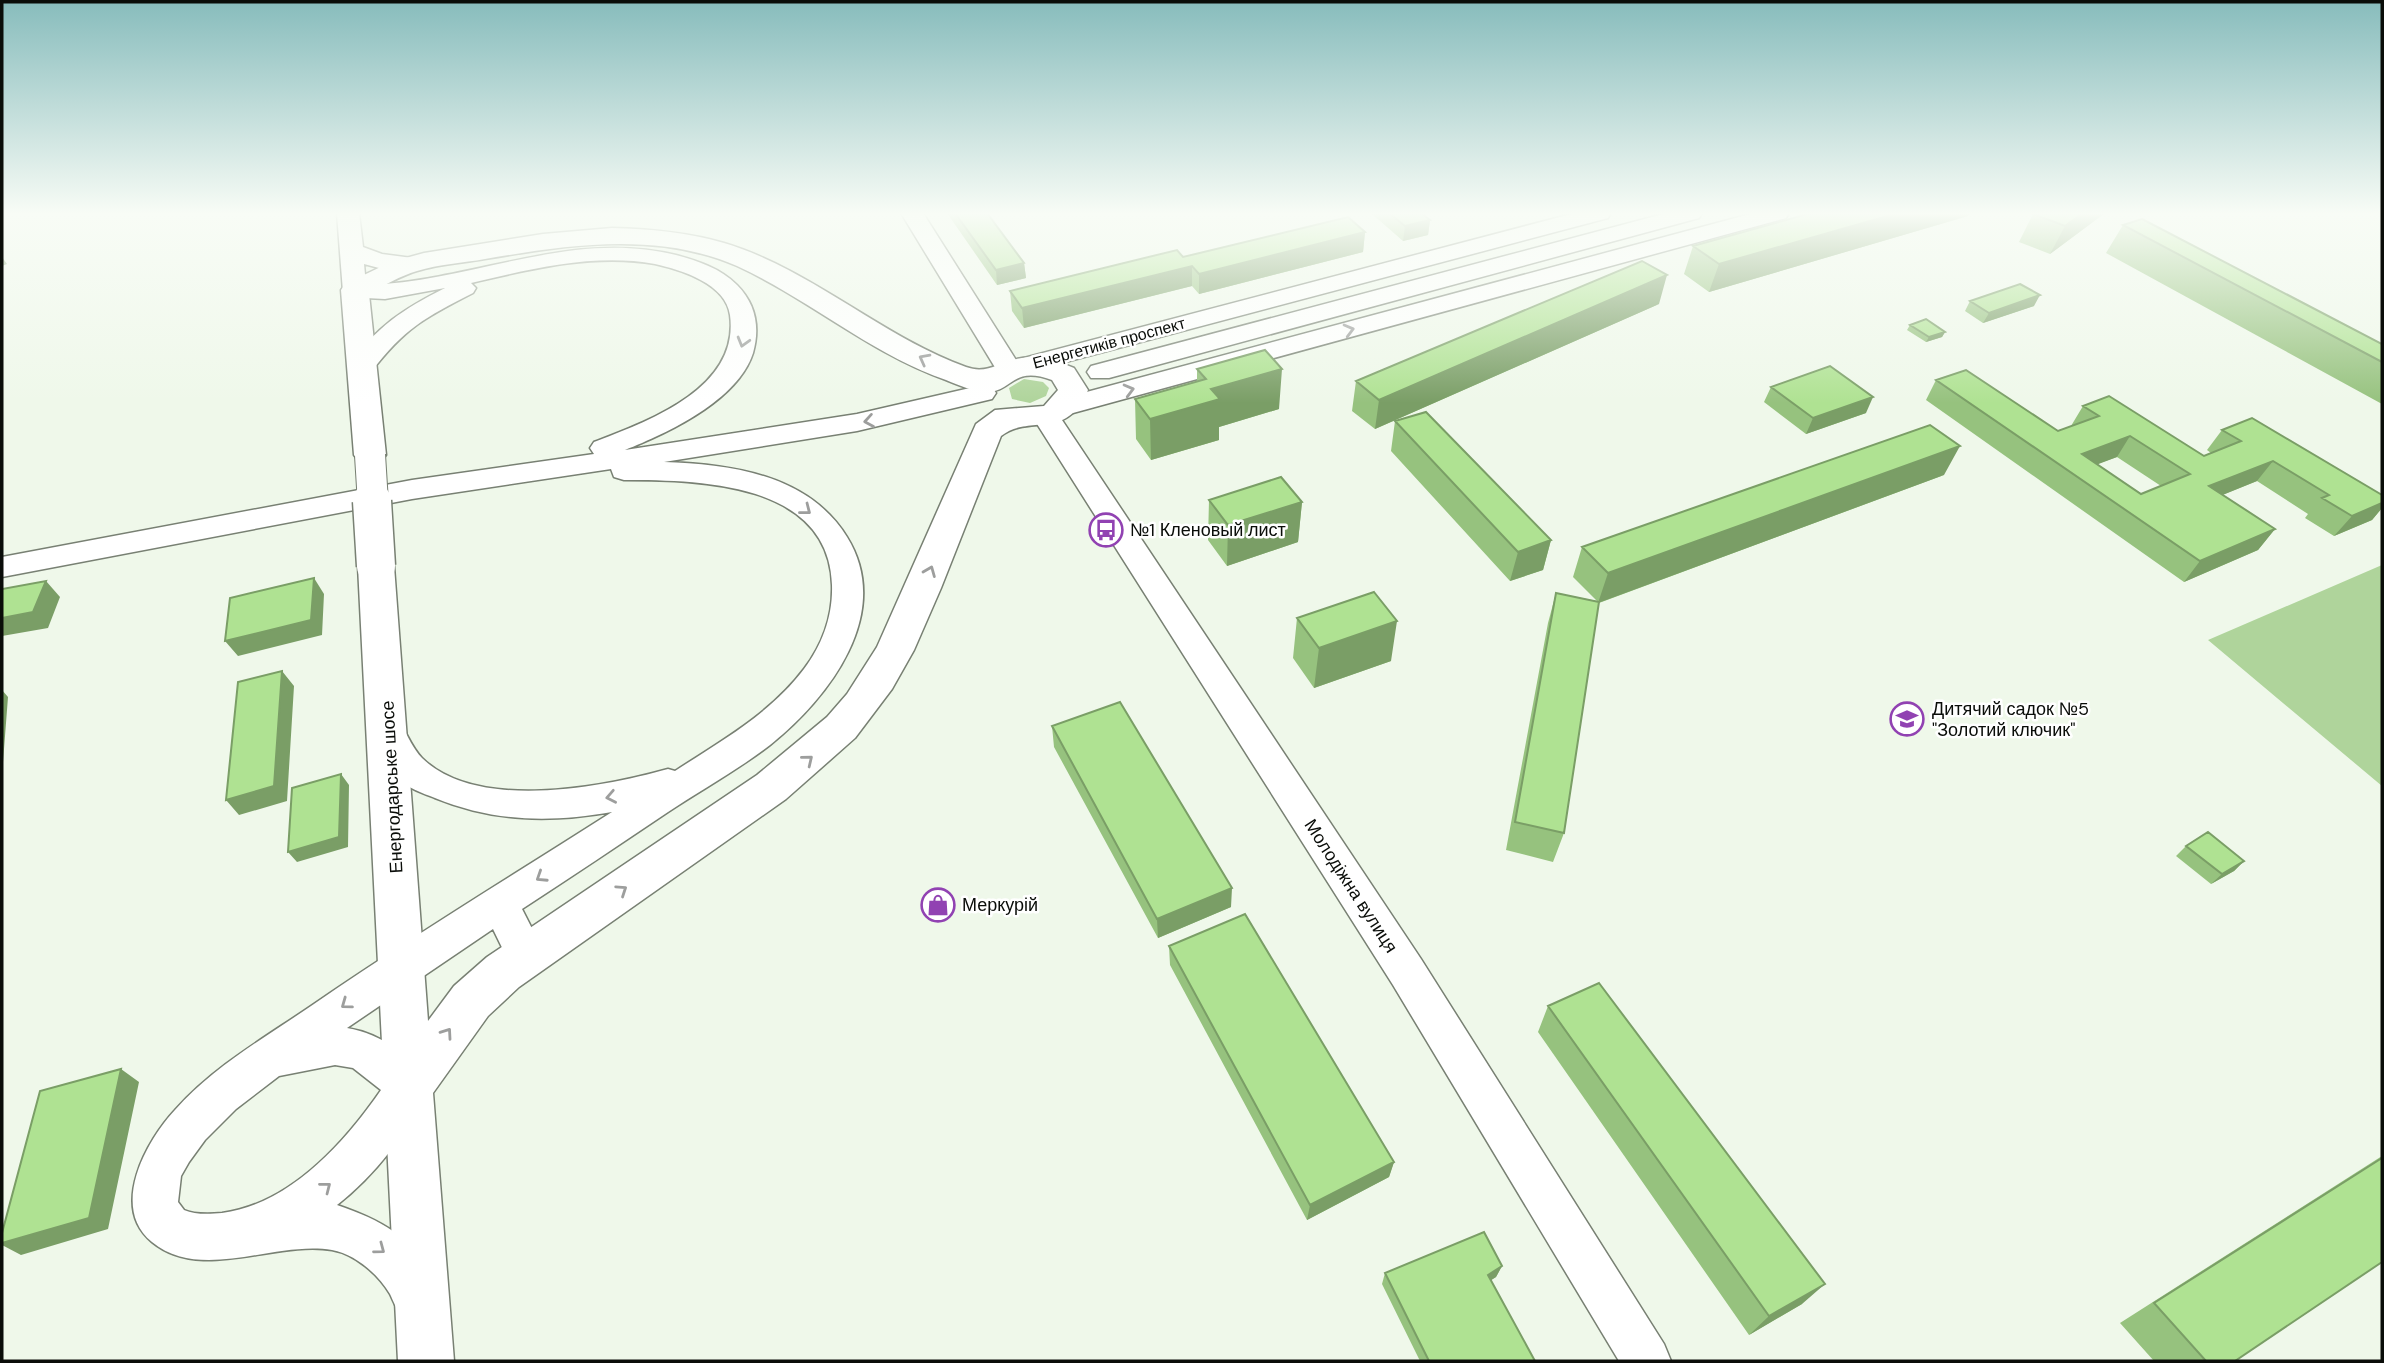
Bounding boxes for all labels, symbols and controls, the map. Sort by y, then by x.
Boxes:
street label: Енергетиків проспект [1030,312,1188,373]
one-way arrow [1343,324,1355,339]
one-way arrow [736,336,751,348]
one-way arrow [919,354,931,367]
one-way arrow [1123,384,1135,398]
one-way arrow [863,413,875,428]
one-way arrow [799,501,811,514]
bus stop icon: №1 Кленовый лист [1087,511,1125,549]
place label: №1 Кленовый лист [1130,518,1286,542]
one-way arrow [921,566,935,578]
place label: Дитячий садок №5 "Золотий ключик" [1932,697,2089,742]
street label: Енергодарське шосе [375,700,409,874]
school or university icon: Дитячий садок №5 "Золотий ключик" [1888,700,1926,738]
one-way arrow [800,755,812,768]
one-way arrow [605,789,617,804]
street label: Молодіжна вулиця [1299,815,1403,957]
one-way arrow [536,869,549,881]
one-way arrow [614,886,627,898]
shop icon: Меркурій [919,886,957,924]
place label: Меркурій [962,893,1038,917]
one-way arrow [341,996,354,1009]
one-way arrow [439,1028,451,1041]
one-way arrow [318,1183,330,1196]
one-way arrow [372,1241,384,1254]

